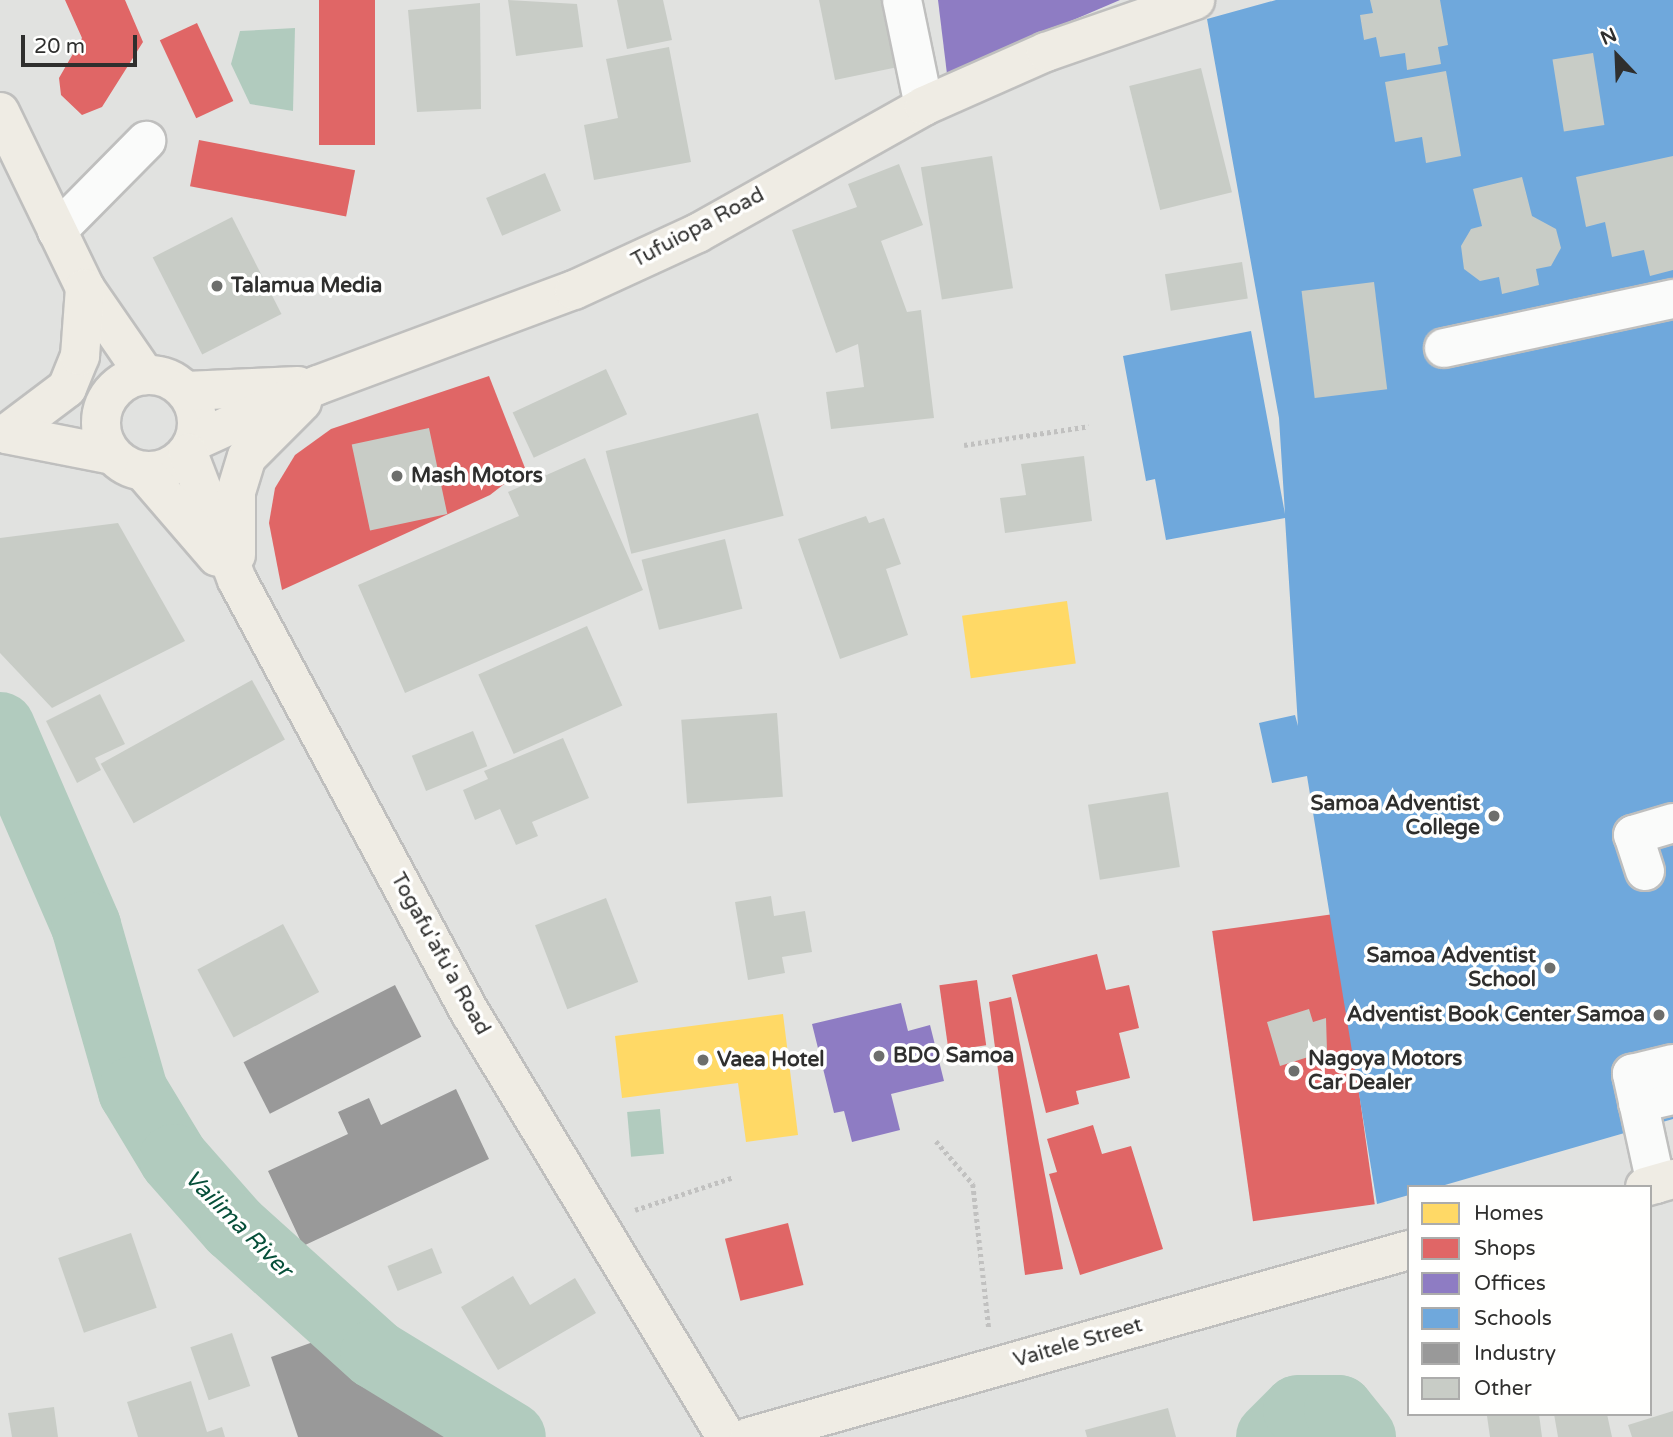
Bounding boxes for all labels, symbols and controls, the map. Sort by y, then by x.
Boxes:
scale bar [24,21,140,65]
north arrow [1582,21,1652,91]
text: N [1597,24,1620,50]
text: 20 m [34,34,85,59]
street label: Tufuiopa Road [627,183,769,273]
place label: Talamua Media [231,273,382,299]
marker: Talamua Media [209,278,225,294]
place label: Mash Motors [411,463,543,489]
marker: Mash Motors [389,468,405,484]
place label: Samoa Adventist College [1311,791,1480,841]
marker: Samoa Adventist College [1486,808,1502,824]
street label: Togafu'afu'a Road [385,869,495,1039]
place label: Samoa Adventist School [1367,943,1536,993]
marker: Samoa Adventist School [1542,960,1558,976]
place label: Adventist Book Center Samoa [1347,1002,1645,1028]
marker: Adventist Book Center Samoa [1651,1007,1667,1023]
place label: BDO Samoa [893,1043,1014,1069]
place label: Nagoya Motors Car Dealer [1308,1046,1462,1096]
place label: Vaea Hotel [717,1047,825,1073]
marker: BDO Samoa [871,1048,887,1064]
marker: Vaea Hotel [695,1052,711,1068]
marker: Nagoya Motors Car Dealer [1286,1063,1302,1079]
water label: Vailima River [178,1164,298,1284]
legend [1407,1185,1652,1416]
text: Homes [1474,1201,1544,1226]
text: Shops [1474,1236,1536,1261]
text: Offices [1474,1271,1546,1296]
text: Schools [1474,1306,1552,1331]
street label: Vaitele Street [1011,1313,1145,1373]
text: Industry [1474,1341,1556,1366]
text: Other [1474,1376,1532,1401]

